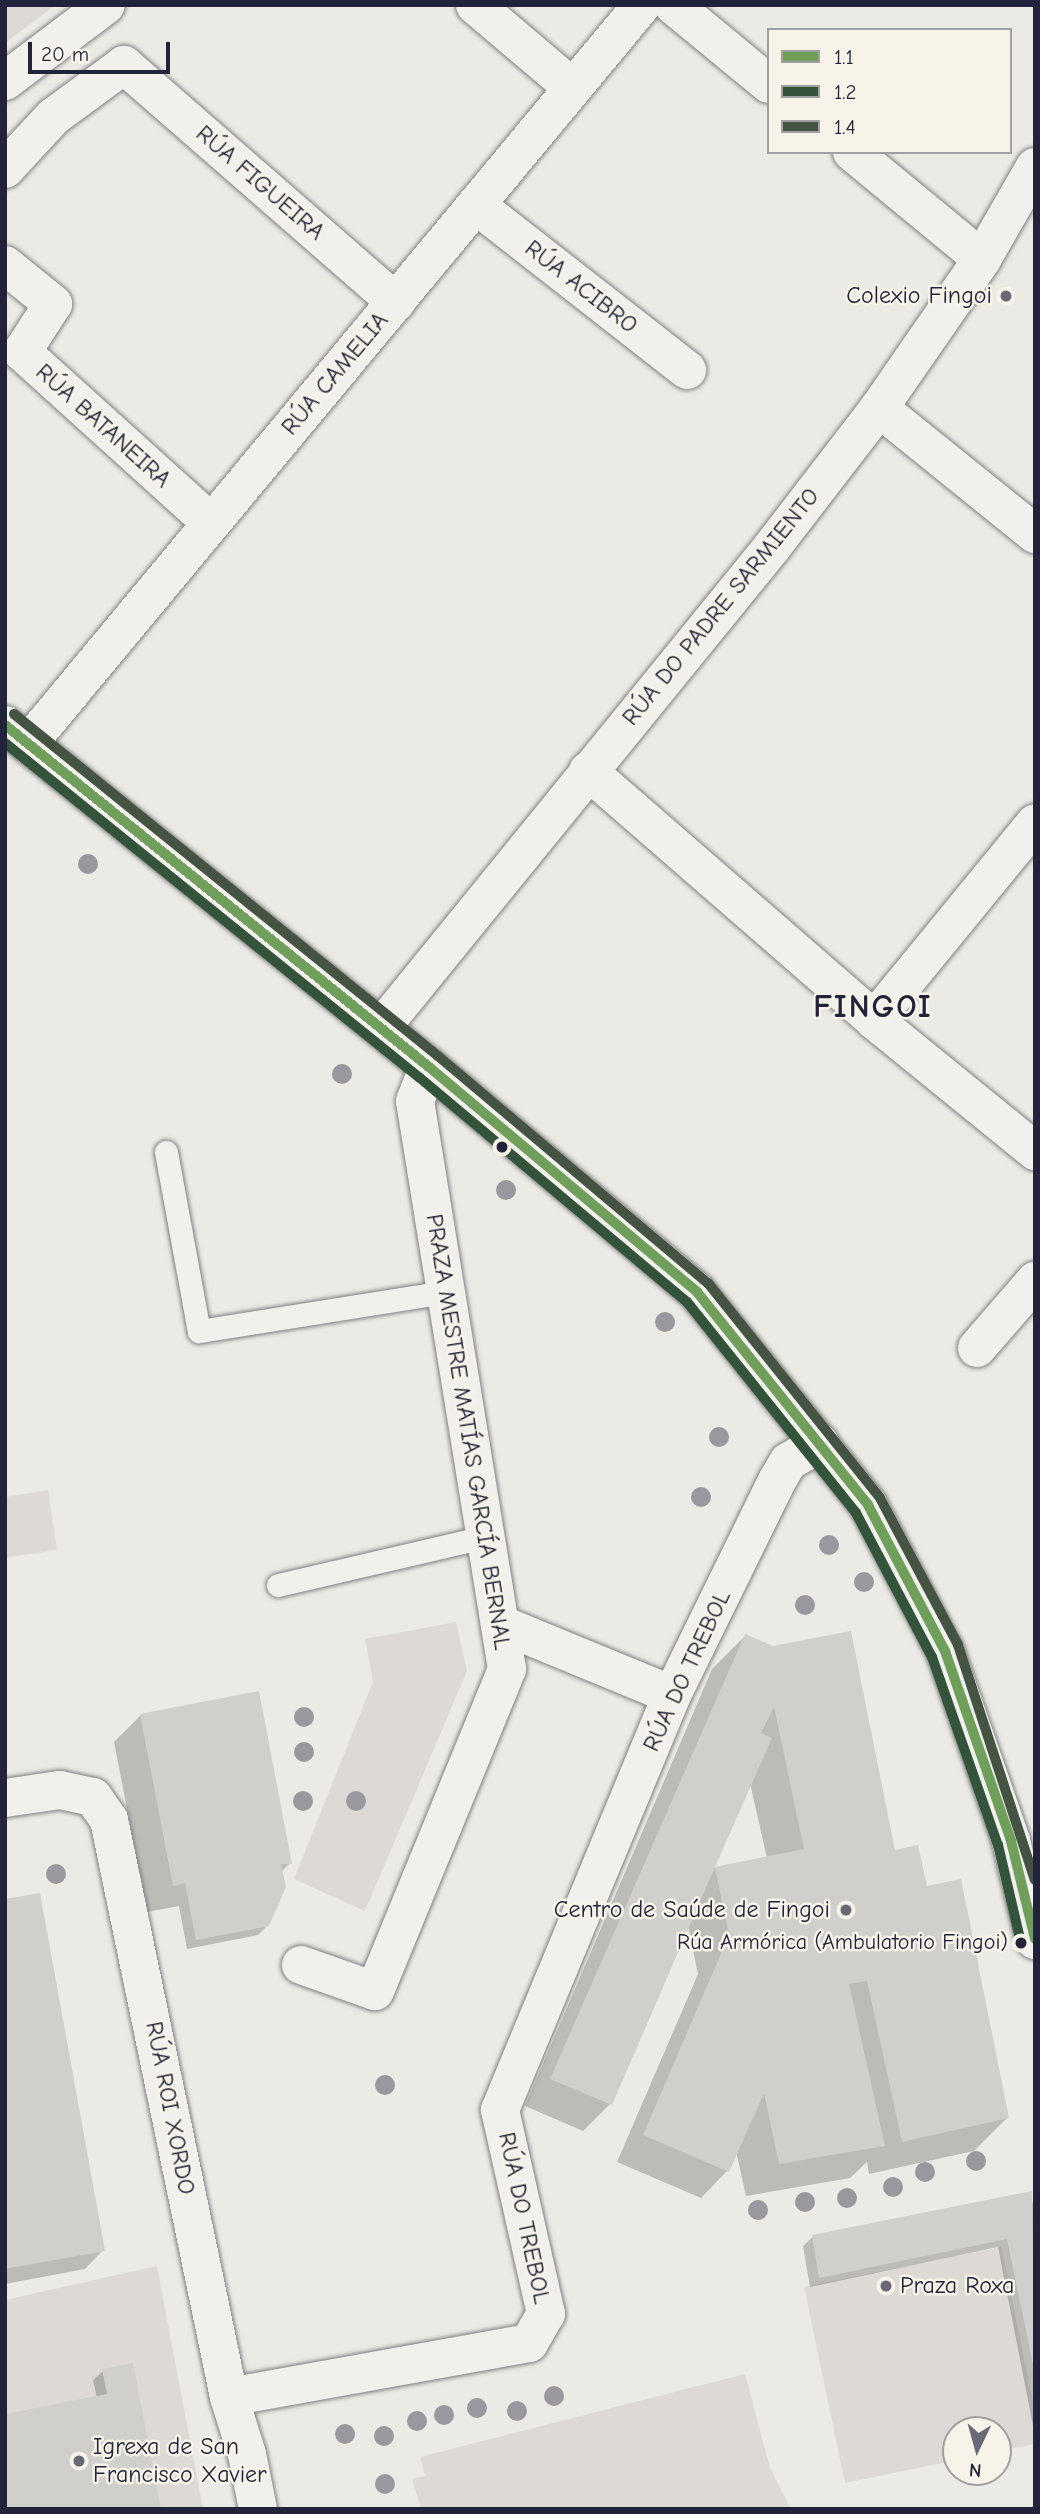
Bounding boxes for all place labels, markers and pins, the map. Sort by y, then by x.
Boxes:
place label: Colexio Fingoi [846,282,992,310]
marker: Colexio Fingoi [998,288,1014,304]
unlabelled marker [495,1140,509,1154]
place label: Centro de Saúde de Fingoi [554,1896,830,1924]
marker: Centro de Saúde de Fingoi [836,1900,856,1920]
place label: Rúa Armórica (Ambulatorio Fingoi) [677,1930,1008,1956]
marker: Rúa Armórica (Ambulatorio Fingoi) [1014,1936,1028,1950]
place label: Praza Roxa [900,2272,1015,2300]
marker: Praza Roxa [878,2278,894,2294]
place label: Igrexa de San Francisco Xavier [93,2433,267,2489]
marker: Igrexa de San Francisco Xavier [71,2453,87,2469]

